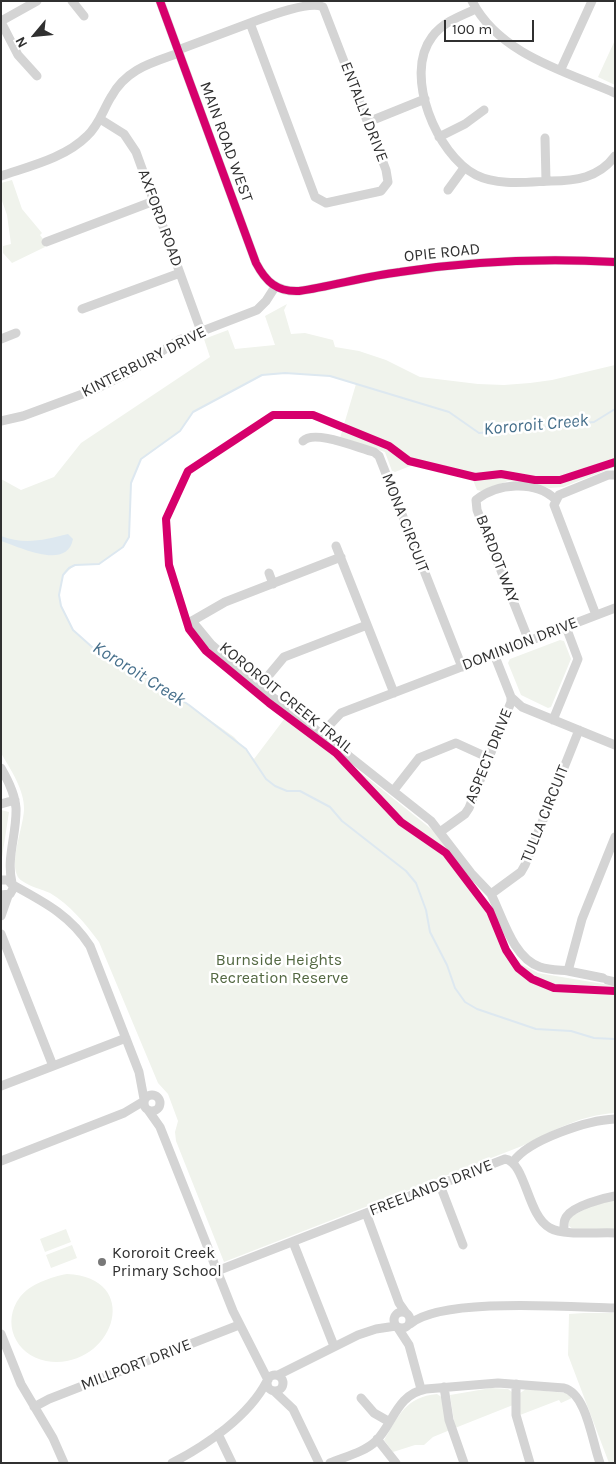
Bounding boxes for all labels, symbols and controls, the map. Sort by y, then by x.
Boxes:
north arrow [10,10,60,60]
scale bar [446,10,536,42]
text: 100 m [452,20,492,38]
text: N [11,34,31,51]
street label: ENTALLY DRIVE [336,59,392,165]
street label: MAIN ROAD WEST [195,79,257,205]
street label: AXFORD ROAD [134,167,186,269]
street label: OPIE ROAD [403,239,481,267]
street label: KINTERBURY DRIVE [78,322,210,402]
water label: Kororoit Creek [483,410,589,440]
street label: MONA CIRCUIT [377,471,433,575]
street label: BARDOT WAY [471,512,523,606]
street label: DOMINION DRIVE [459,613,581,675]
water label: Kororoit Creek [89,637,189,711]
street label: KOROROIT CREEK TRAIL [215,638,357,758]
street label: ASPECT DRIVE [461,706,517,806]
street label: TULLA CIRCUIT [517,763,573,865]
park label: Burnside Heights Recreation Reserve [210,950,348,988]
street label: FREELANDS DRIVE [367,1156,495,1220]
place label: Kororoit Creek Primary School [112,1243,222,1281]
marker: Kororoit Creek Primary School [96,1256,108,1268]
street label: MILLPORT DRIVE [78,1335,194,1395]

